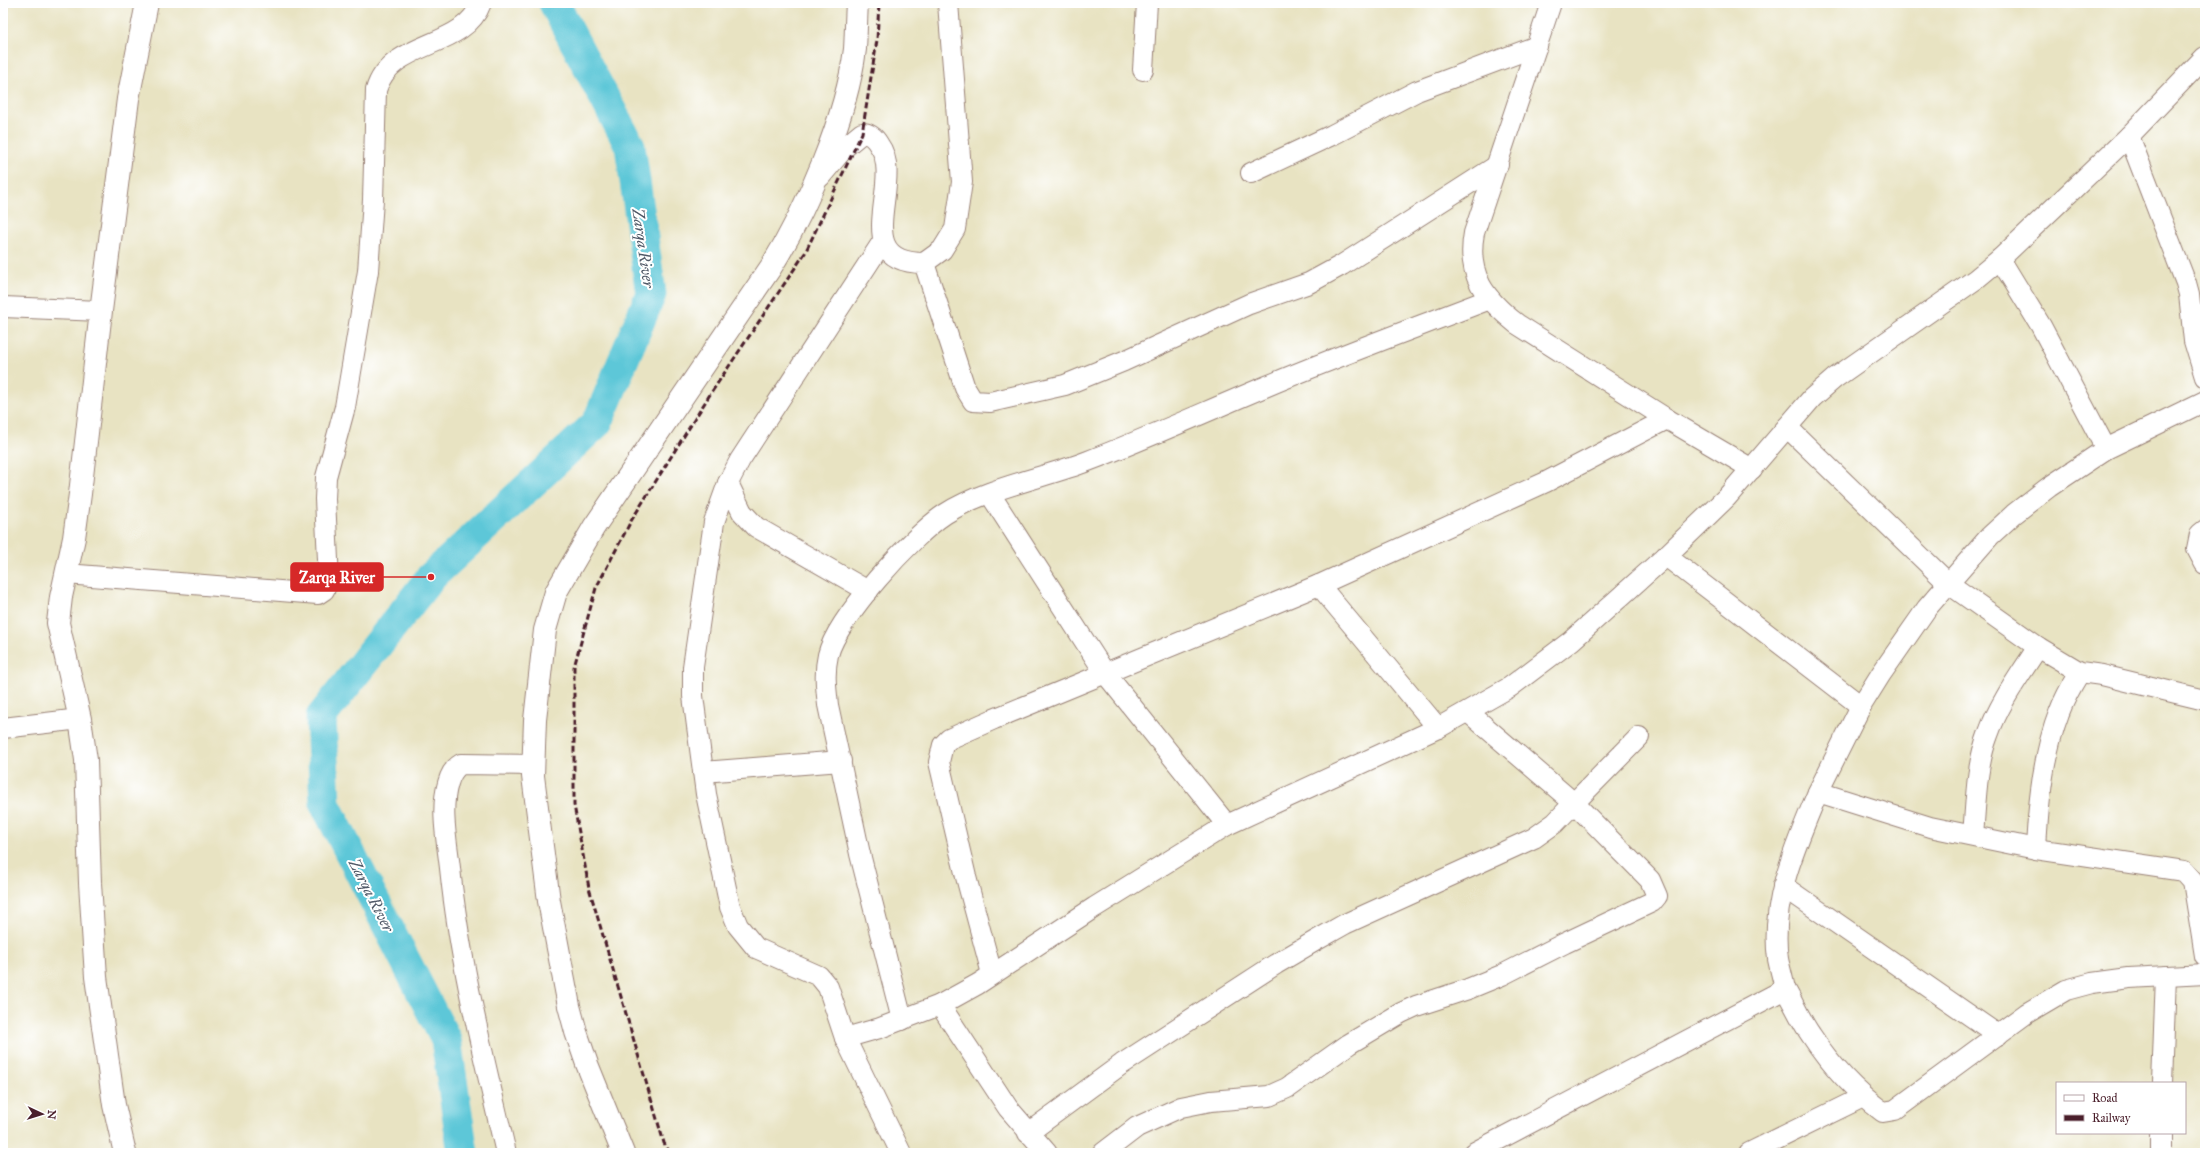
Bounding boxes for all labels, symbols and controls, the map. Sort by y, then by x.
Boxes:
water label: Zarqa River [628,206,659,290]
callout: Zarqa River [291,563,383,591]
text: Zarqa River [299,568,376,588]
water label: Zarqa River [345,855,399,936]
legend [2056,1082,2186,1134]
text: Road [2092,1091,2118,1105]
north arrow [22,1094,62,1134]
text: N [45,1110,58,1120]
text: Railway [2092,1111,2131,1125]

